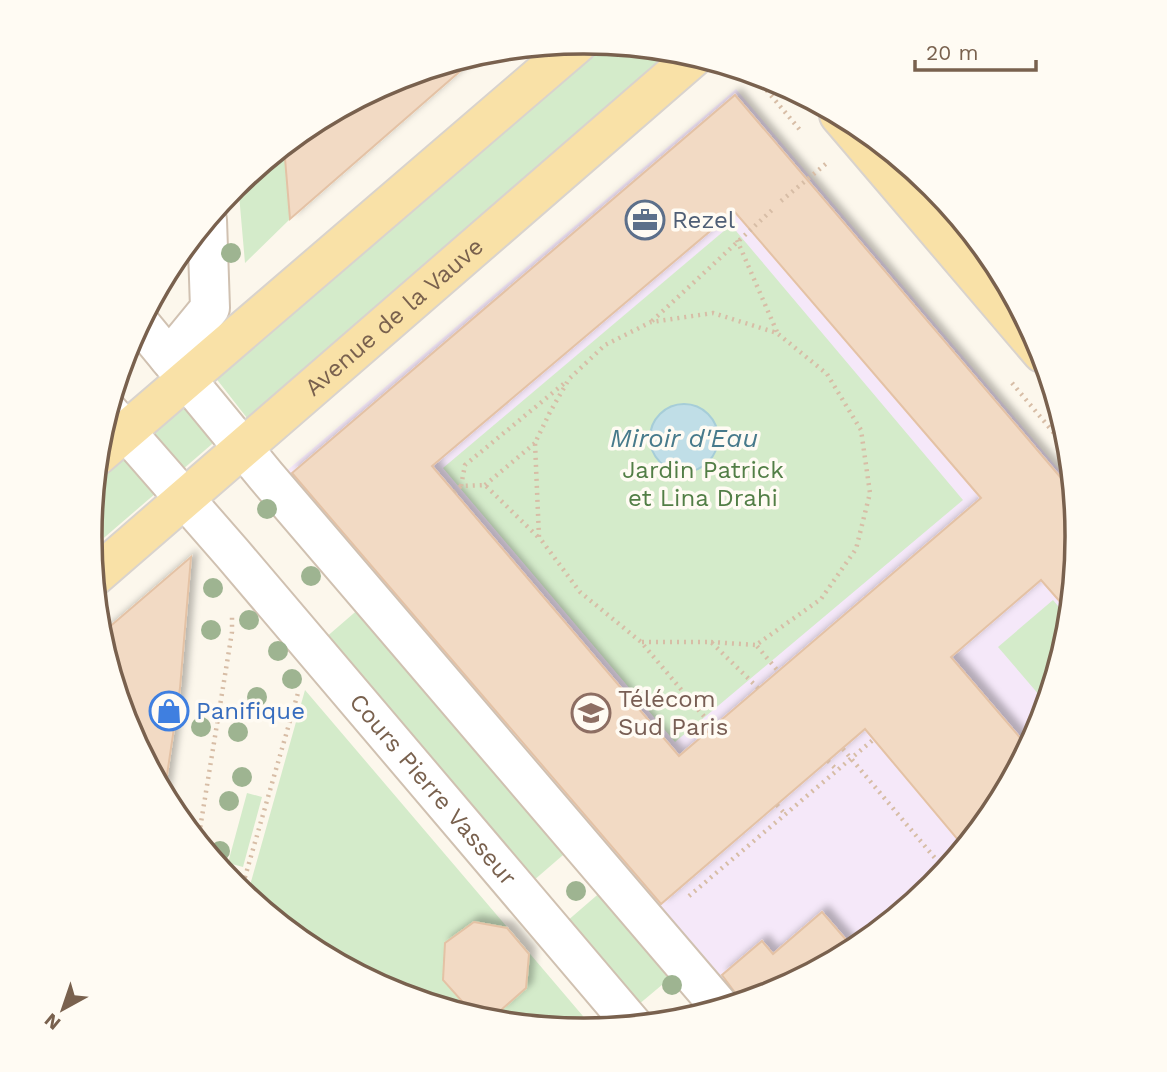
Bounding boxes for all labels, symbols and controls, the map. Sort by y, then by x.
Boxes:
scale bar [915,28,1036,72]
text: 20 m [926,40,978,65]
office icon: Rezel [624,199,666,241]
place label: Rezel [672,206,736,234]
street label: Avenue de la Vauve [299,232,489,402]
water label: Miroir d'Eau [610,423,758,453]
park label: Jardin Patrick et Lina Drahi [622,456,784,512]
place label: Télécom Sud Paris [618,685,728,741]
street label: Cours Pierre Vasseur [344,688,522,891]
shop icon: Panifique [148,690,190,732]
school or university icon: Télécom Sud Paris [570,692,612,734]
place label: Panifique [196,697,305,725]
north arrow [28,974,98,1044]
text: N [40,1008,65,1035]

